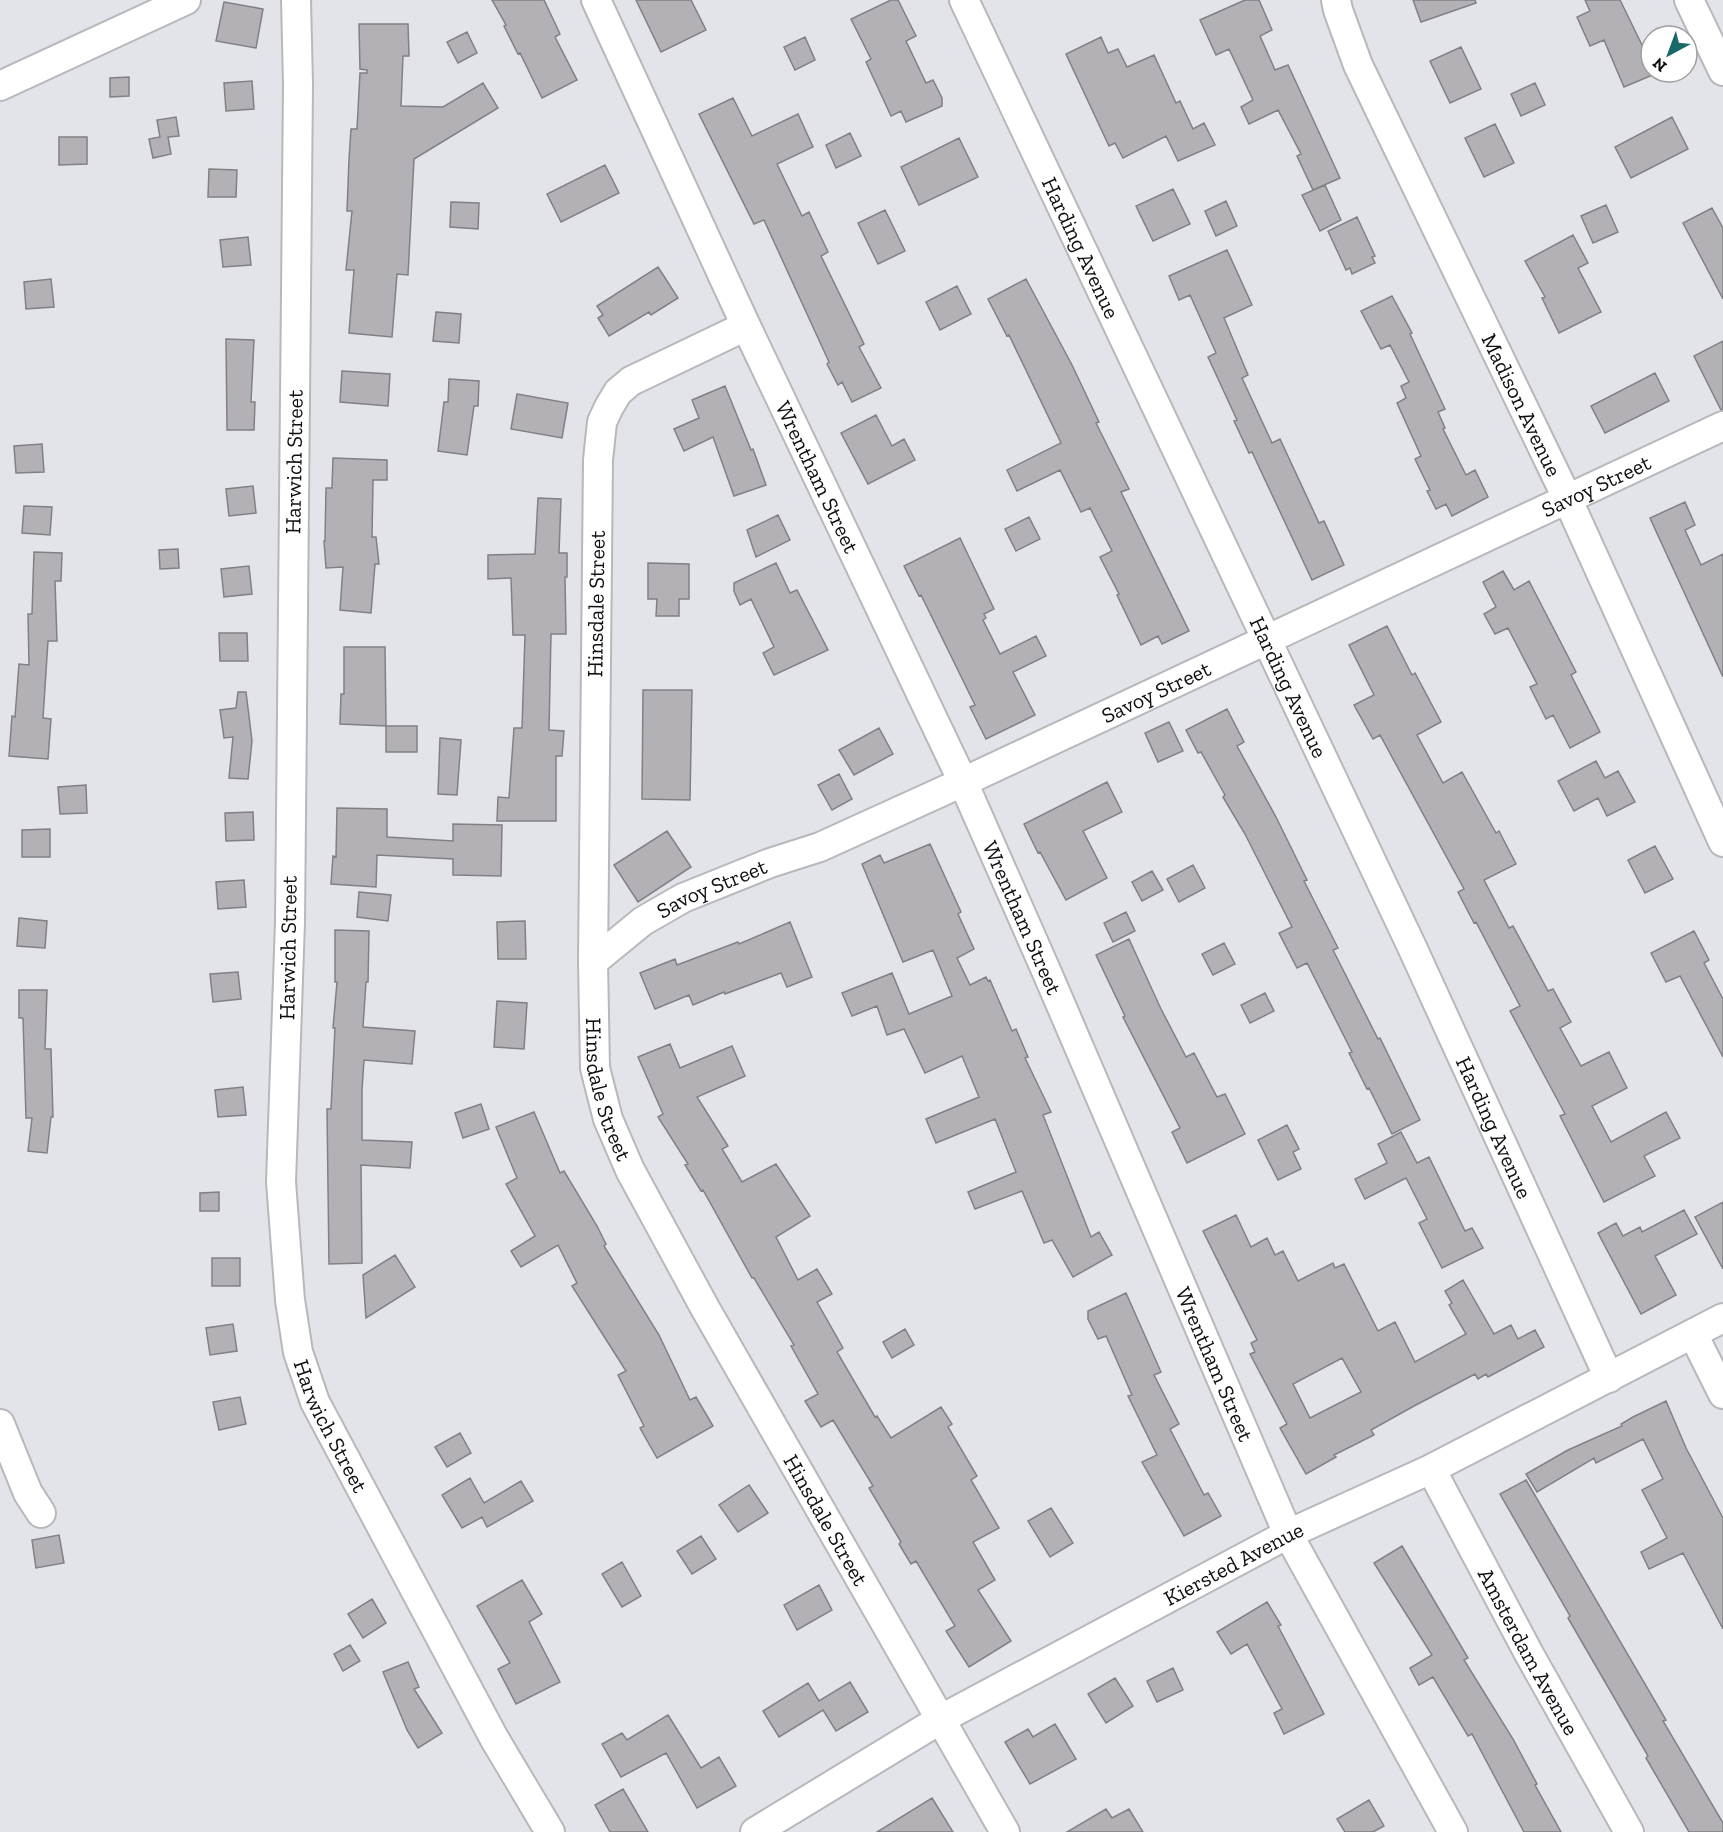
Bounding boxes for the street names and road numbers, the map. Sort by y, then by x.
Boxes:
street label: Harding Avenue [1036,173,1126,323]
street label: Madison Avenue [1476,329,1568,481]
street label: Harwich Street [279,389,309,534]
street label: Wrentham Street [770,397,866,558]
street label: Savoy Street [1537,448,1656,523]
street label: Hinsdale Street [581,530,611,678]
street label: Harding Avenue [1244,612,1334,762]
street label: Savoy Street [1097,654,1215,729]
street label: Wrentham Street [977,837,1069,999]
street label: Savoy Street [652,852,771,924]
street label: Harwich Street [273,875,303,1020]
street label: Hinsdale Street [581,1017,638,1166]
street label: Harding Avenue [1450,1052,1539,1203]
street label: Wrentham Street [1170,1283,1260,1446]
street label: Harwich Street [288,1356,374,1498]
street label: Hinsdale Street [778,1449,875,1591]
street label: Kiersted Avenue [1159,1515,1307,1611]
street label: Amsterdam Avenue [1472,1563,1585,1740]

